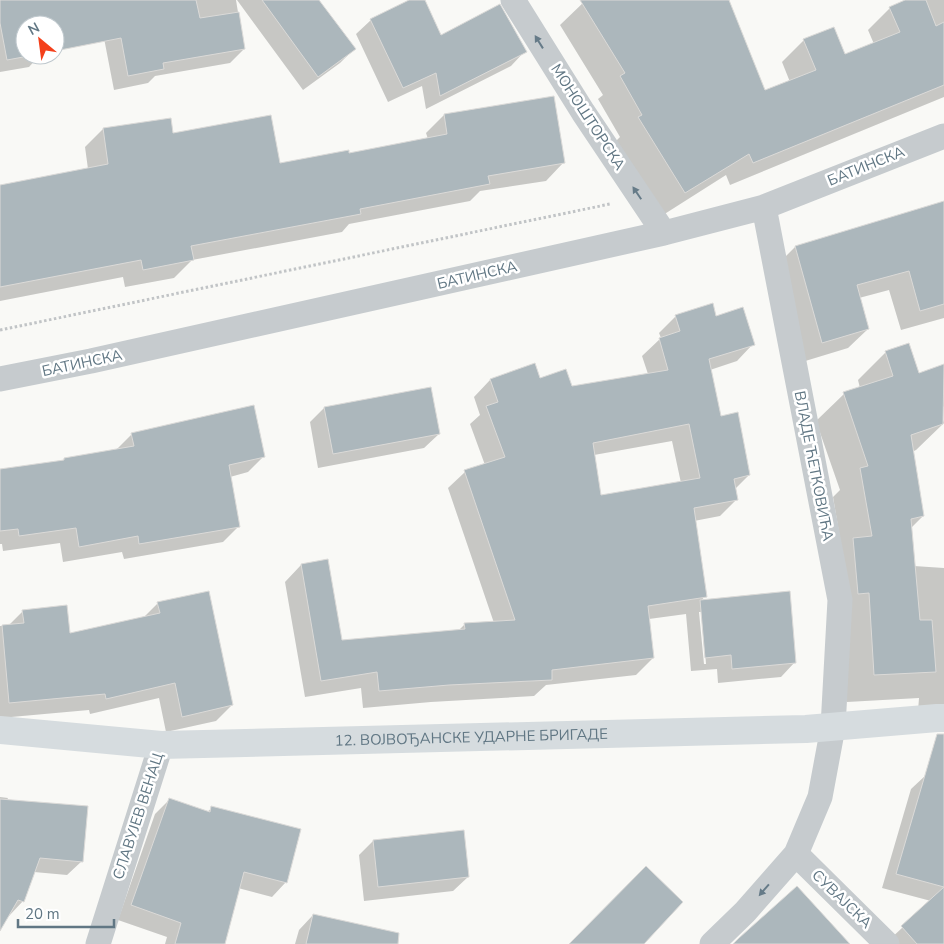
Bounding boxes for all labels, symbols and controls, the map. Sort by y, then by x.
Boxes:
north arrow [15,15,65,65]
text: N [25,18,43,40]
one-way arrow [534,35,544,48]
street label: МОНОШТОРСКА [546,60,630,174]
street label: БАТИНСКА [824,141,908,191]
one-way arrow [632,186,642,199]
street label: БАТИНСКА [435,256,519,294]
street label: БАТИНСКА [40,345,124,381]
street label: ВЛАДЕ ЋЕТКОВИЋА [790,389,838,543]
street label: 12. ВОЈВОЂАНСКЕ УДАРНЕ БРИГАДЕ [334,724,608,751]
street label: СЛАВУЈЕВ ВЕНАЦ [108,750,168,882]
street label: СУВАЈСКА [808,865,876,933]
one-way arrow [758,884,769,897]
scale bar [18,896,114,928]
text: 20 m [25,904,60,924]

